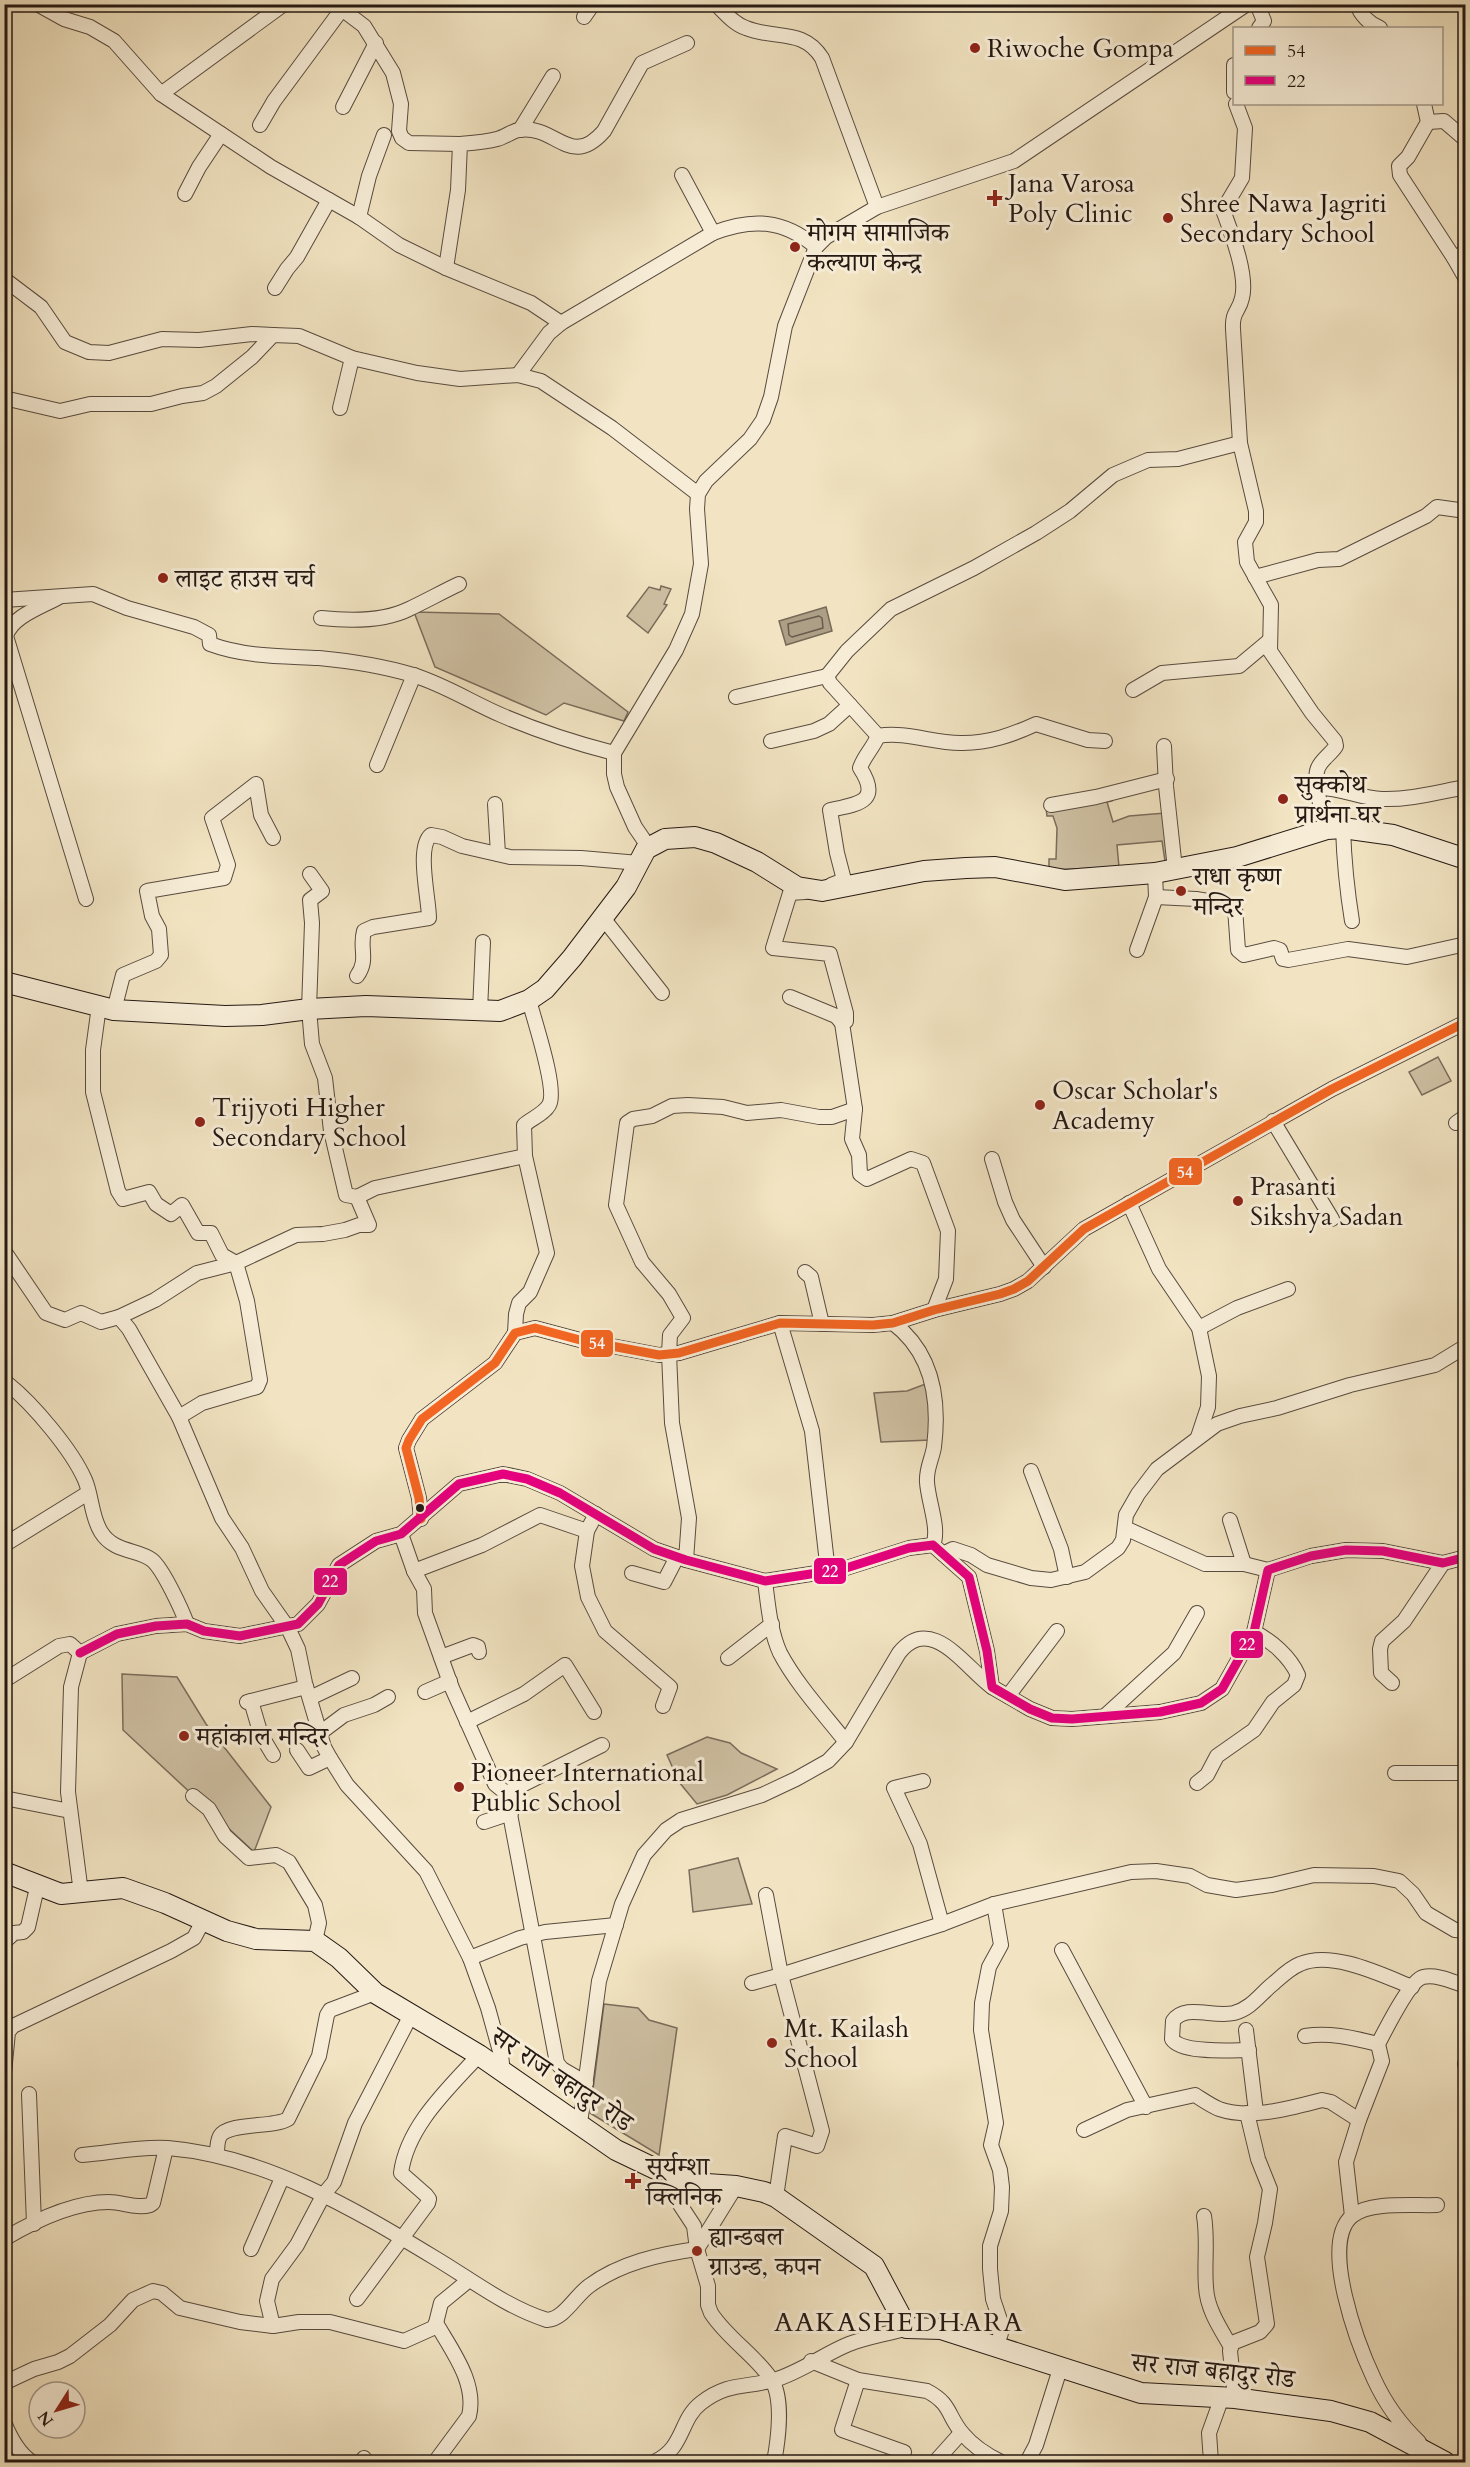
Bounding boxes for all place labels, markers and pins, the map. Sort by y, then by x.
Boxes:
place label: Riwoche Gompa [987,31,1174,66]
marker: Riwoche Gompa [968,41,982,55]
place label: Jana Varosa Poly Clinic [1004,166,1135,231]
place label: Shree Nawa Jagriti Secondary School [1180,186,1387,251]
marker: Jana Varosa Poly Clinic [986,189,1004,207]
marker: Shree Nawa Jagriti Secondary School [1161,211,1175,225]
place label: मोगम सामाजिक कल्याण केन्द्र [805,215,951,280]
marker: मोगम सामाजिक कल्याण केन्द्र [788,240,802,254]
place label: लाइट हाउस चर्च [173,561,316,596]
marker: लाइट हाउस चर्च [156,571,170,585]
place label: सुक्कोथ प्रार्थना घर [1293,767,1382,832]
marker: सुक्कोथ प्रार्थना घर [1276,792,1290,806]
place label: राधा कृष्ण मन्दिर [1191,859,1283,924]
marker: राधा कृष्ण मन्दिर [1174,884,1188,898]
place label: Oscar Scholar's Academy [1052,1073,1218,1138]
place label: Trijyoti Higher Secondary School [212,1090,407,1155]
marker: Oscar Scholar's Academy [1033,1098,1047,1112]
marker: Trijyoti Higher Secondary School [193,1115,207,1129]
place label: Prasanti Sikshya Sadan [1250,1169,1404,1234]
marker: Prasanti Sikshya Sadan [1231,1194,1245,1208]
unlabelled marker [414,1502,426,1514]
place label: महांकाल मन्दिर [194,1719,329,1754]
marker: महांकाल मन्दिर [177,1729,191,1743]
place label: Pioneer International Public School [471,1755,704,1820]
marker: Pioneer International Public School [452,1780,466,1794]
place label: Mt. Kailash School [784,2011,909,2076]
marker: Mt. Kailash School [765,2036,779,2050]
place label: सूर्यम्शा क्लिनिक [644,2149,723,2214]
marker: सूर्यम्शा क्लिनिक [624,2172,642,2190]
place label: ह्यान्डबल ग्राउन्ड, कपन [707,2219,822,2284]
marker: ह्यान्डबल ग्राउन्ड, कपन [690,2244,704,2258]

